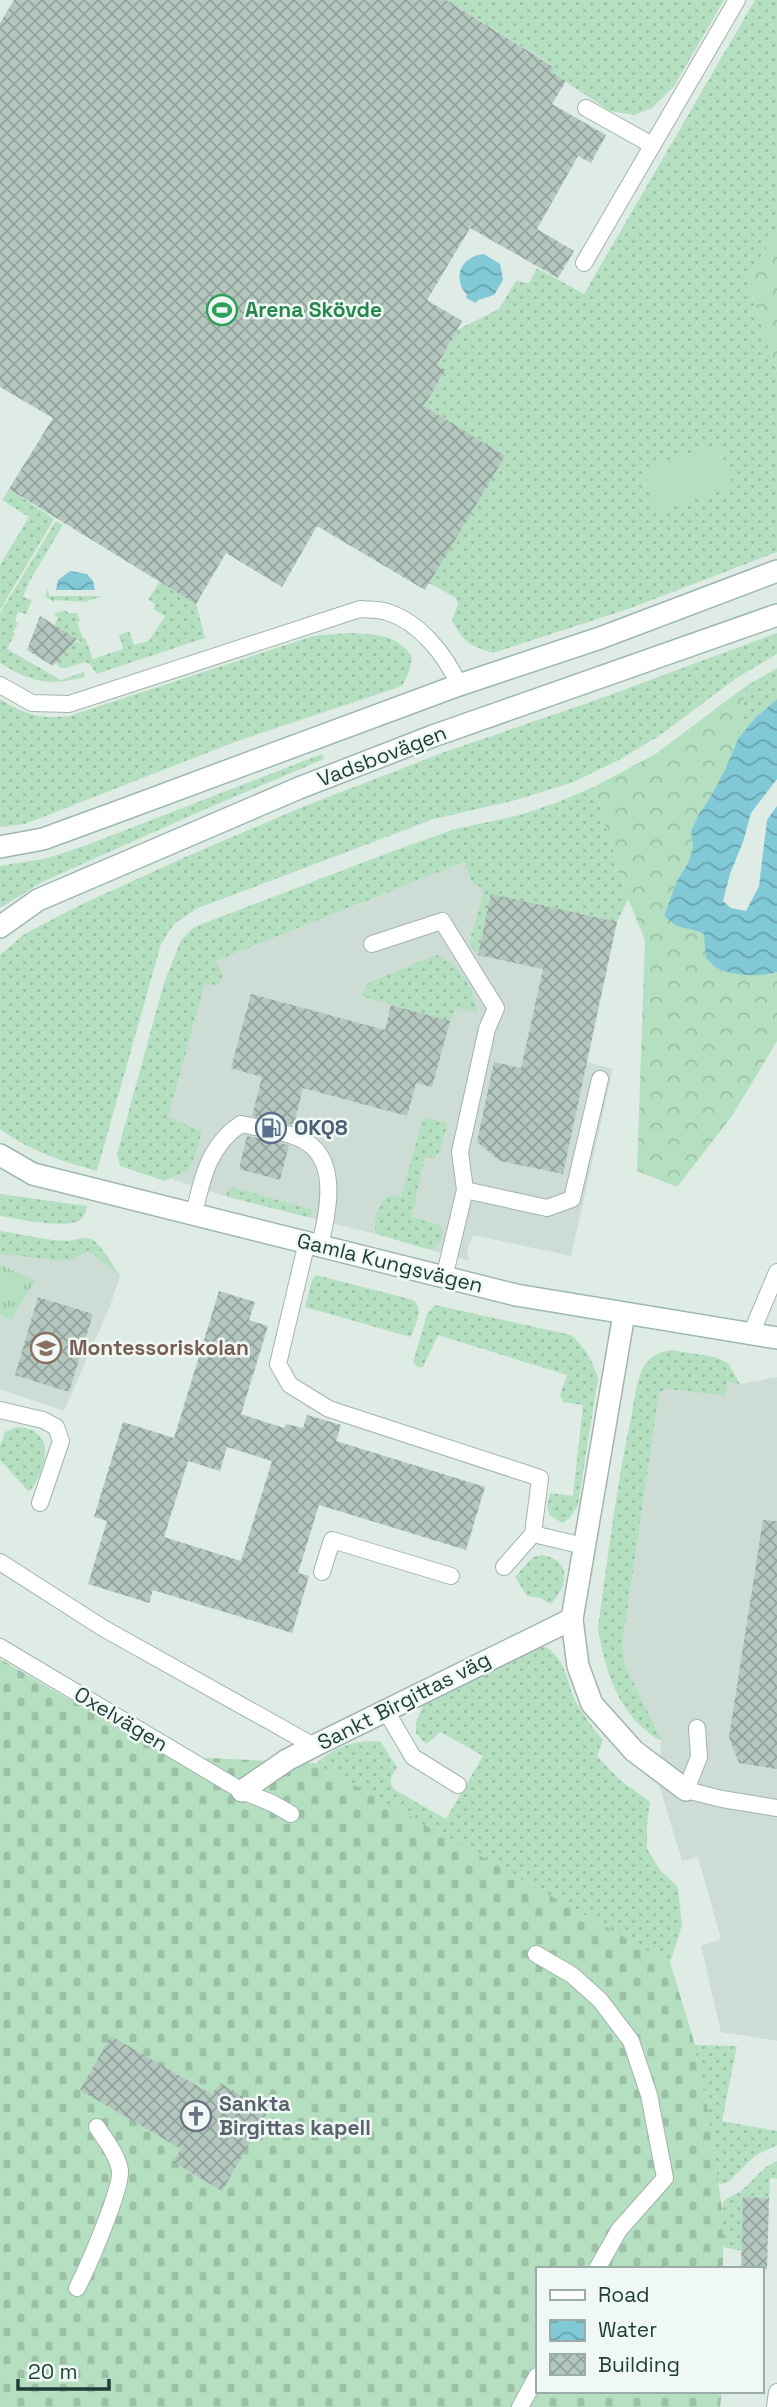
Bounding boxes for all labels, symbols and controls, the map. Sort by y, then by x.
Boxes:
sports icon: Arena Skövde [205,293,239,327]
place label: Arena Skövde [245,296,382,323]
street label: Vadsbovägen [313,719,450,793]
fuel station icon: OKQ8 [254,1111,288,1145]
place label: OKQ8 [294,1114,348,1141]
street label: Gamla Kungsvägen [294,1226,486,1299]
school or university icon: Montessoriskolan [29,1331,63,1365]
place label: Montessoriskolan [69,1334,249,1361]
street label: Sankt Birgittas väg [313,1645,495,1756]
street label: Oxelvägen [69,1680,173,1757]
place label: Sankta Birgittas kapell [219,2090,371,2141]
church icon: Sankta Birgittas kapell [179,2099,213,2133]
legend [536,2267,763,2393]
text: Road [598,2281,650,2308]
text: Water [598,2316,657,2343]
scale bar [18,2348,108,2392]
text: Building [598,2351,680,2378]
text: 20 m [28,2358,78,2385]

